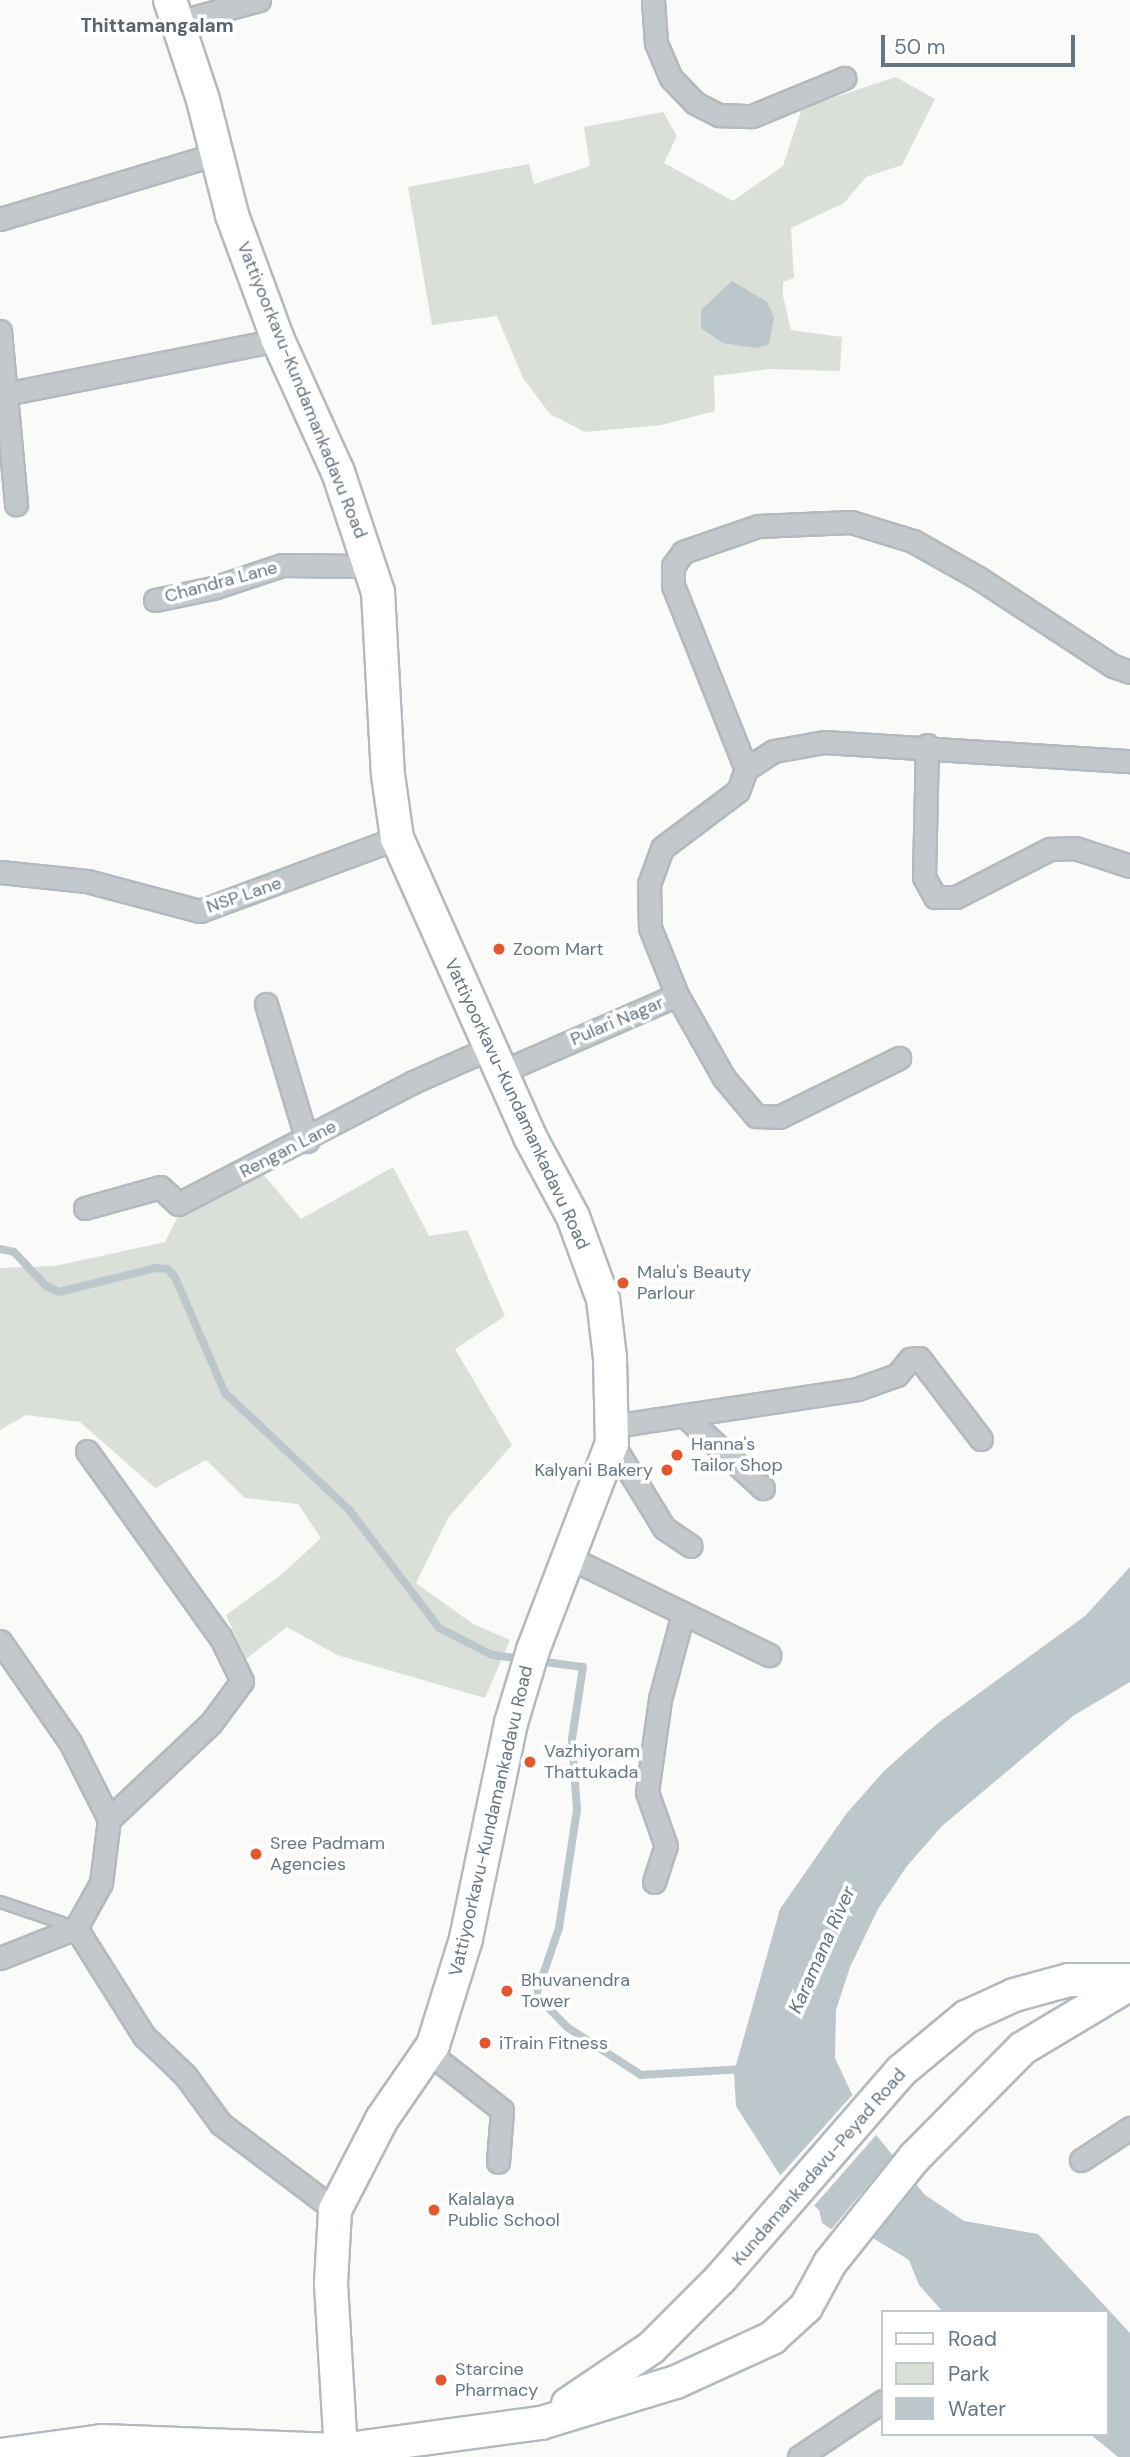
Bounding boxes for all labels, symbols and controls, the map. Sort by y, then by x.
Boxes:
district label: Thittamangalam [80,15,234,37]
scale bar [885,21,1079,65]
text: 50 m [894,33,945,61]
street label: Vattiyoorkavu-Kundamankadavu Road [232,238,372,542]
street label: Chandra Lane [162,557,280,607]
street label: NSP Lane [204,872,284,918]
place label: Zoom Mart [513,938,604,960]
marker: Zoom Mart [491,941,507,957]
street label: Vattiyoorkavu-Kundamankadavu Road [440,955,594,1253]
street label: Pulari Nagar [567,992,667,1050]
street label: Rengan Lane [236,1115,340,1183]
place label: Malu's Beauty Parlour [637,1262,751,1304]
marker: Malu's Beauty Parlour [615,1275,631,1291]
place label: Hanna's Tailor Shop [691,1434,783,1476]
marker: Hanna's Tailor Shop [669,1447,685,1463]
place label: Kalyani Bakery [534,1459,653,1481]
marker: Kalyani Bakery [659,1462,675,1478]
street label: Vattiyoorkavu-Kundamankadavu Road [445,1664,537,1978]
place label: Vazhiyoram Thattukada [544,1741,640,1784]
marker: Vazhiyoram Thattukada [522,1754,538,1770]
place label: Sree Padmam Agencies [270,1833,385,1876]
marker: Sree Padmam Agencies [248,1846,264,1862]
water label: Karamana River [784,1883,860,2017]
place label: Bhuvanendra Tower [521,1970,630,2012]
marker: Bhuvanendra Tower [499,1983,515,1999]
place label: iTrain Fitness [499,2032,608,2054]
marker: iTrain Fitness [477,2035,493,2051]
street label: Kundamankadavu-Peyad Road [727,2064,911,2270]
place label: Kalalaya Public School [448,2189,560,2232]
marker: Kalalaya Public School [426,2202,442,2218]
legend [881,2310,1109,2436]
text: Road [948,2325,997,2353]
place label: Starcine Pharmacy [455,2359,538,2402]
text: Park [948,2360,989,2388]
marker: Starcine Pharmacy [433,2372,449,2388]
text: Water [948,2395,1006,2423]

